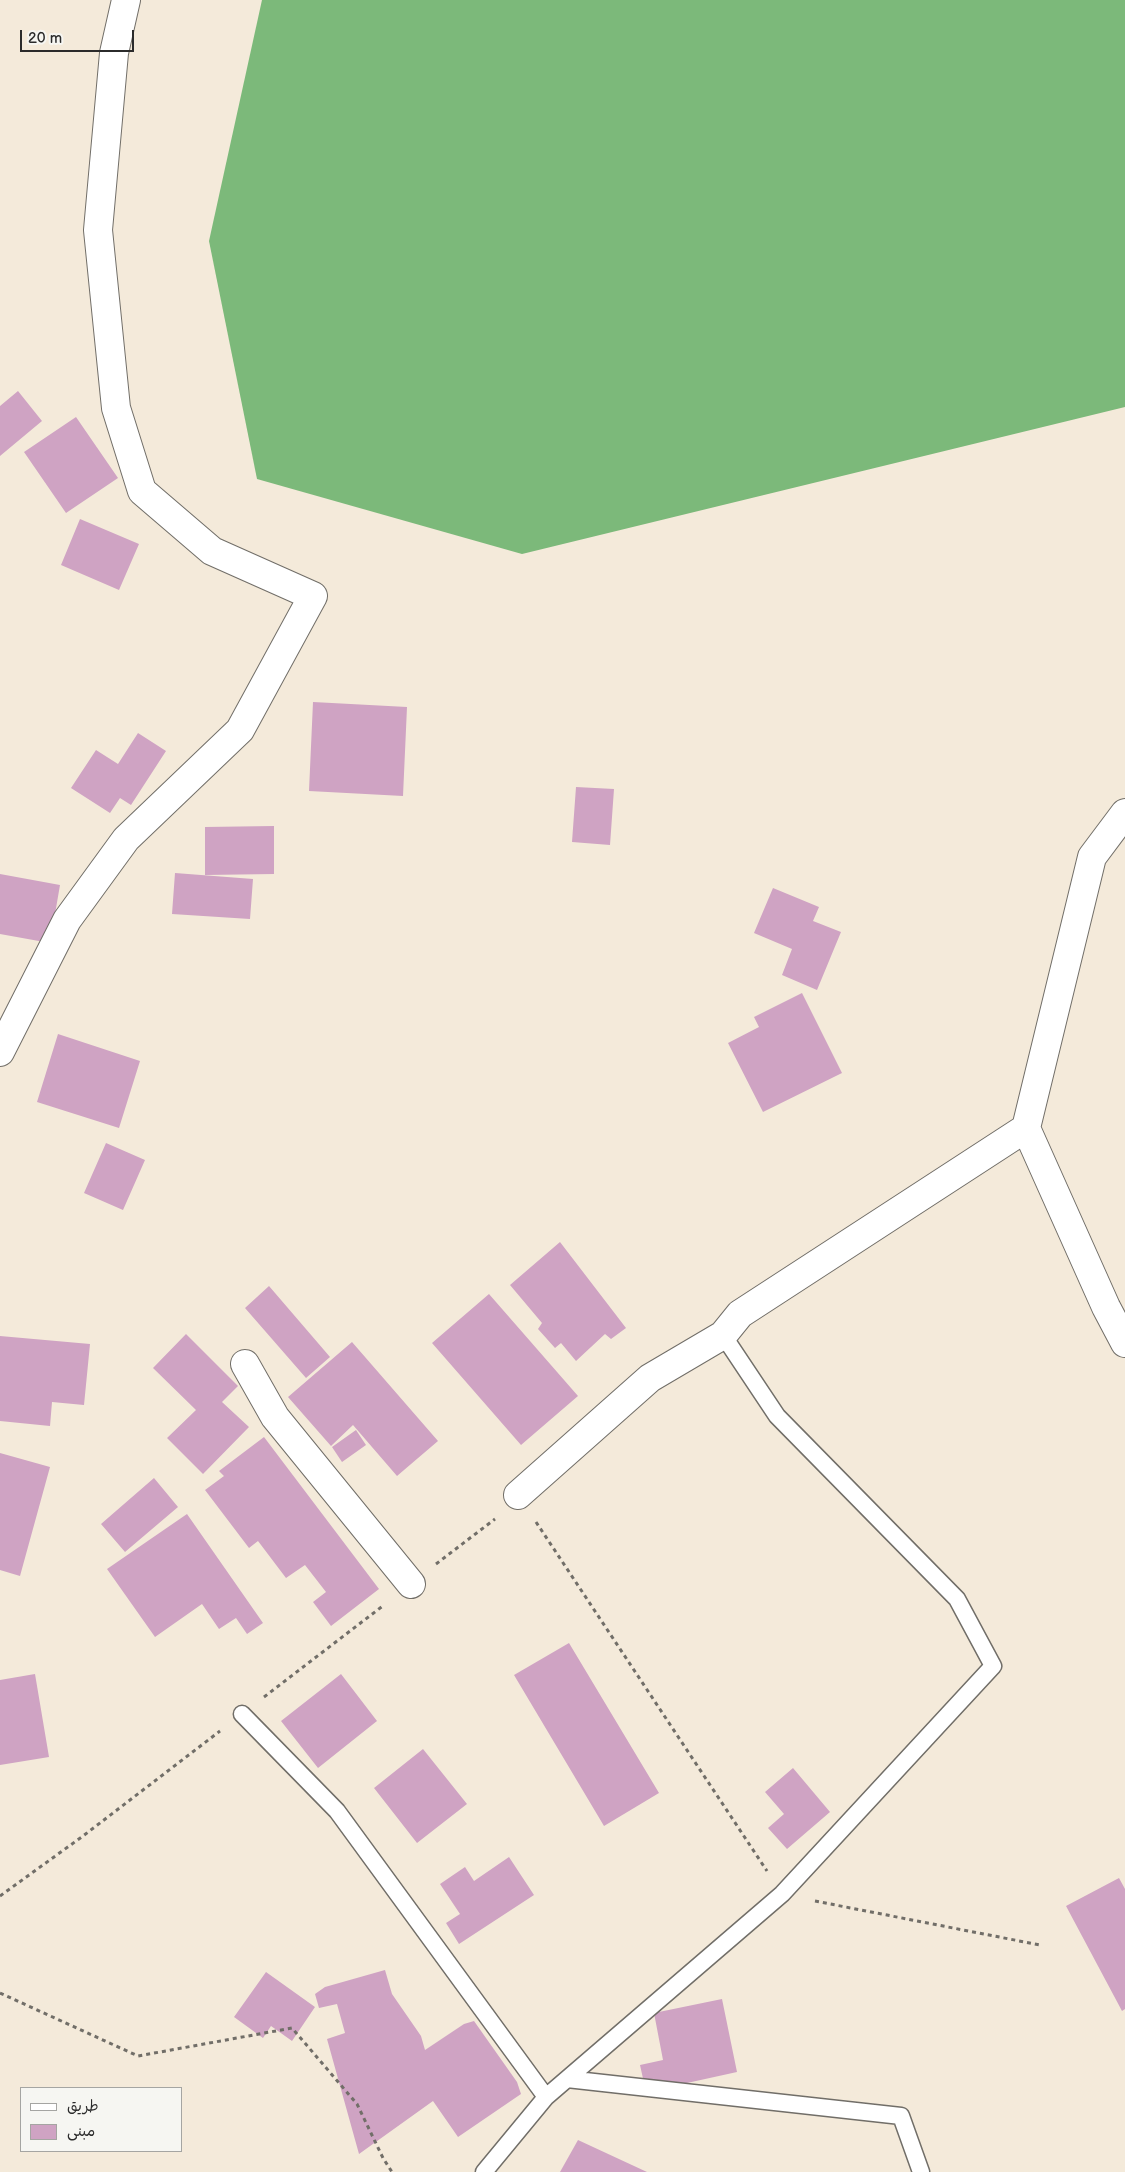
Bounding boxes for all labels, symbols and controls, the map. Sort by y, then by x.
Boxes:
scale bar [22,20,136,52]
text: 20 m [28,29,62,48]
legend [20,2087,182,2152]
text: طريق [67,2097,99,2116]
text: مبنى [67,2122,95,2141]

